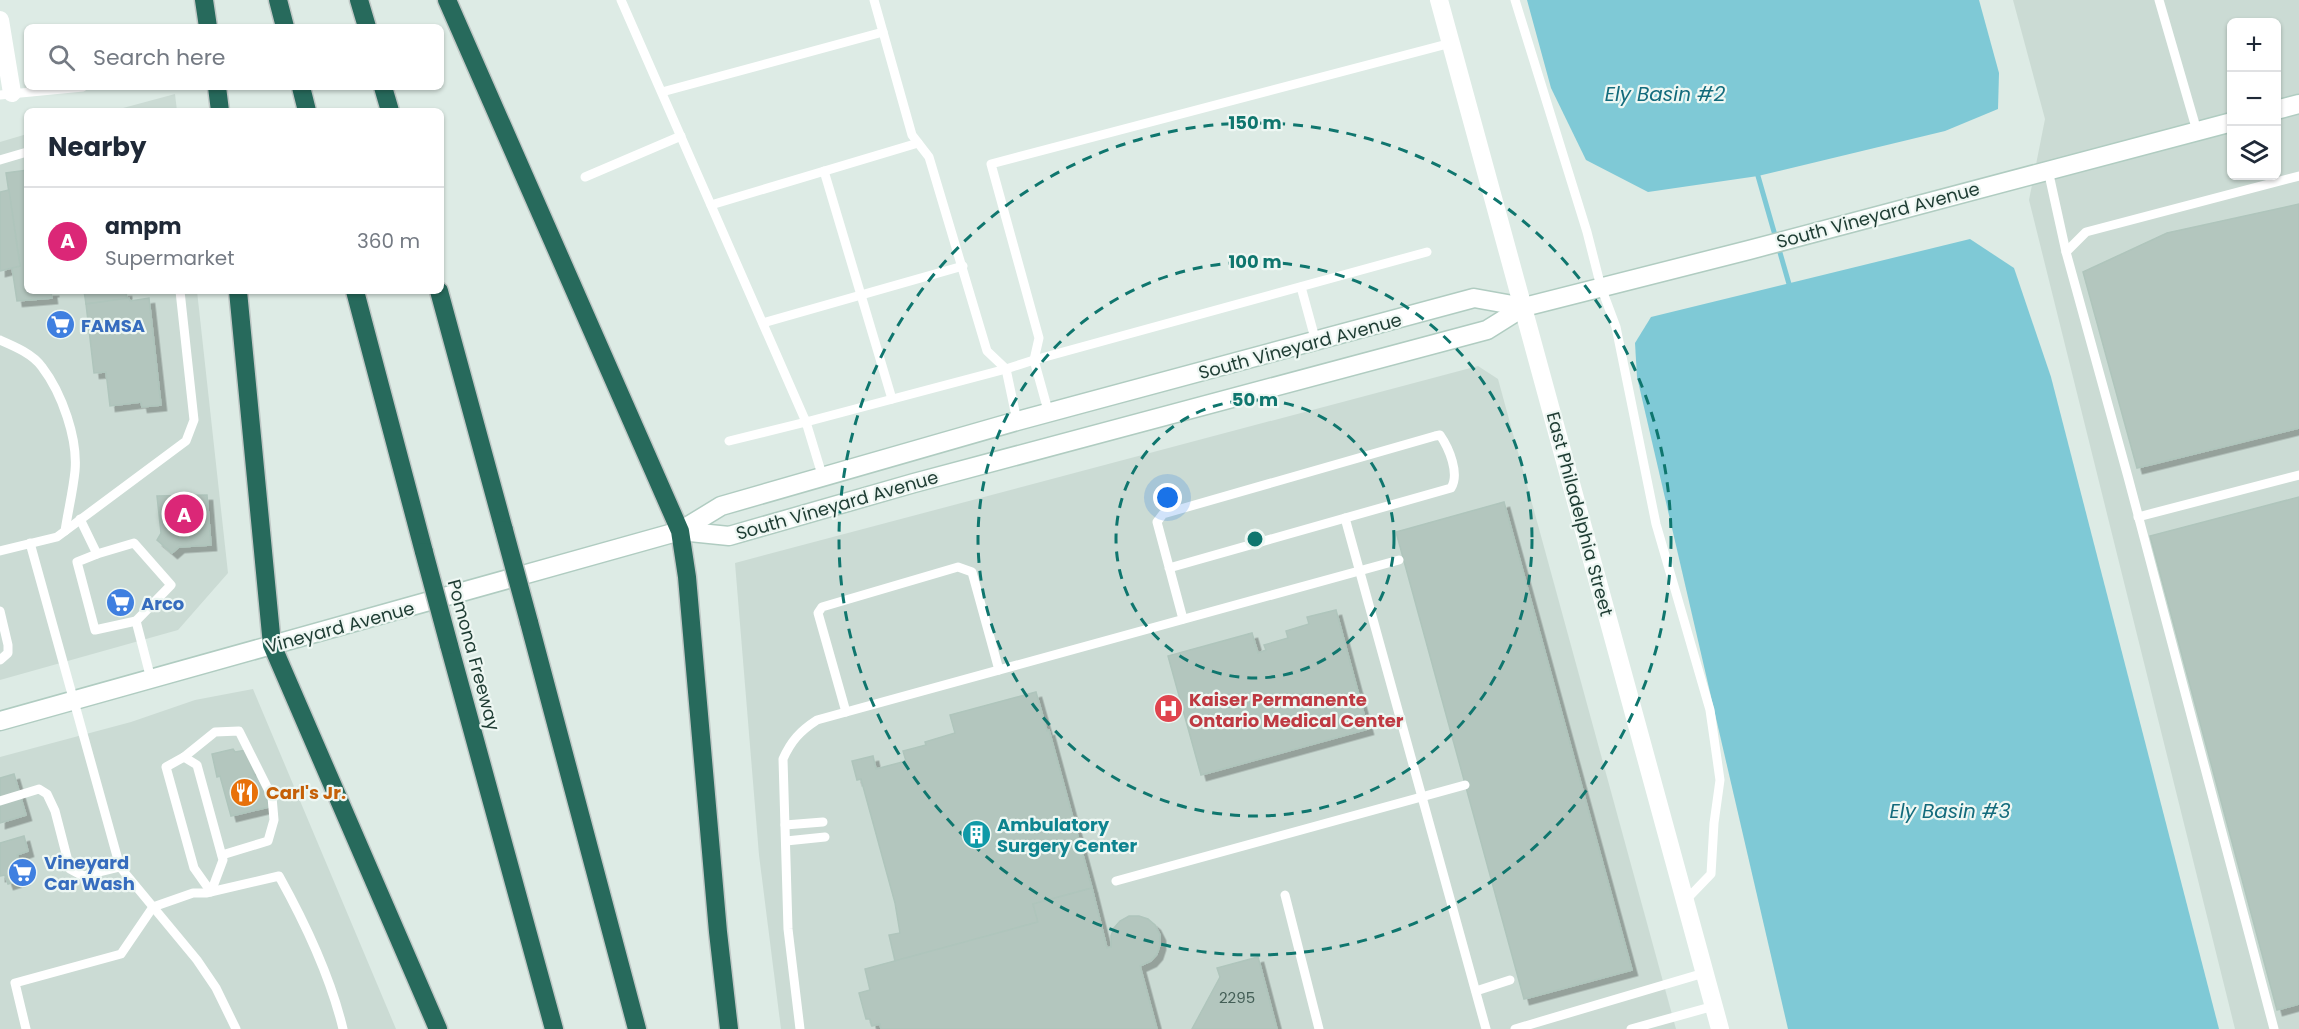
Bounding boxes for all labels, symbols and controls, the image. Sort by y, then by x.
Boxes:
map controls [2227,18,2281,180]
button: + [2227,18,2281,72]
search box [24,24,444,90]
icon: search [45,41,78,74]
text: Search here [93,42,226,73]
button: − [2227,72,2281,126]
water label: Ely Basin #2 [1605,80,1726,108]
text: 150 m [1228,110,1282,135]
button: layers [2227,126,2281,180]
text: Nearby [48,129,146,165]
street label: South Vineyard Avenue [1774,176,1982,254]
text: ampm [105,211,181,242]
text: A [60,227,75,255]
text: 360 m [357,227,420,255]
text: Supermarket [105,244,234,272]
text: 100 m [1228,249,1282,274]
street label: South Vineyard Avenue [1196,307,1404,385]
supermarket icon: FAMSA [44,309,76,341]
place label: FAMSA [81,313,145,338]
text: 50 m [1232,387,1278,412]
street label: East Philadelphia Street [1541,409,1619,619]
street label: South Vineyard Avenue [733,464,941,546]
your location [1153,483,1182,512]
pin: A [164,492,204,536]
centre of rings [1245,529,1265,549]
street label: Pomona Freeway [442,577,506,733]
supermarket icon: Arco [104,587,136,619]
place label: Arco [141,591,184,616]
street label: Vineyard Avenue [263,595,417,659]
place label: Kaiser Permanente Ontario Medical Center [1189,687,1404,733]
hospital icon: Kaiser Permanente Ontario Medical Center [1152,693,1184,725]
restaurant icon: Carl's Jr. [229,776,261,808]
place label: Carl's Jr. [266,780,346,805]
water label: Ely Basin #3 [1890,797,2011,825]
place label: Ambulatory Surgery Center [997,812,1137,858]
building icon: Ambulatory Surgery Center [960,818,992,850]
place label: Vineyard Car Wash [44,850,135,896]
supermarket icon: Vineyard Car Wash [7,856,39,888]
house number: 2295 [1219,987,1255,1008]

